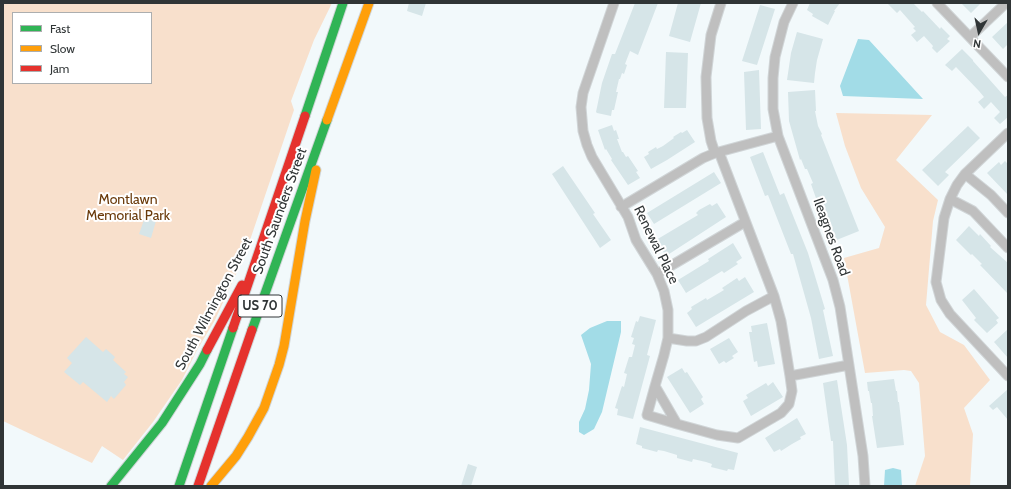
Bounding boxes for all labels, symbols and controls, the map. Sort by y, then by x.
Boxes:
legend [12,12,152,84]
north arrow [959,12,999,52]
text: Fast [50,21,70,36]
text: N [972,36,982,51]
text: Slow [50,41,75,56]
text: Jam [50,61,69,76]
street label: South Saunders Street [249,146,311,276]
park label: Montlawn Memorial Park [86,192,170,224]
street label: Ileagnes Road [809,196,853,278]
street label: Renewal Place [630,203,682,287]
street label: South Wilmington Street [172,235,256,373]
road number: US 70 [238,295,282,317]

